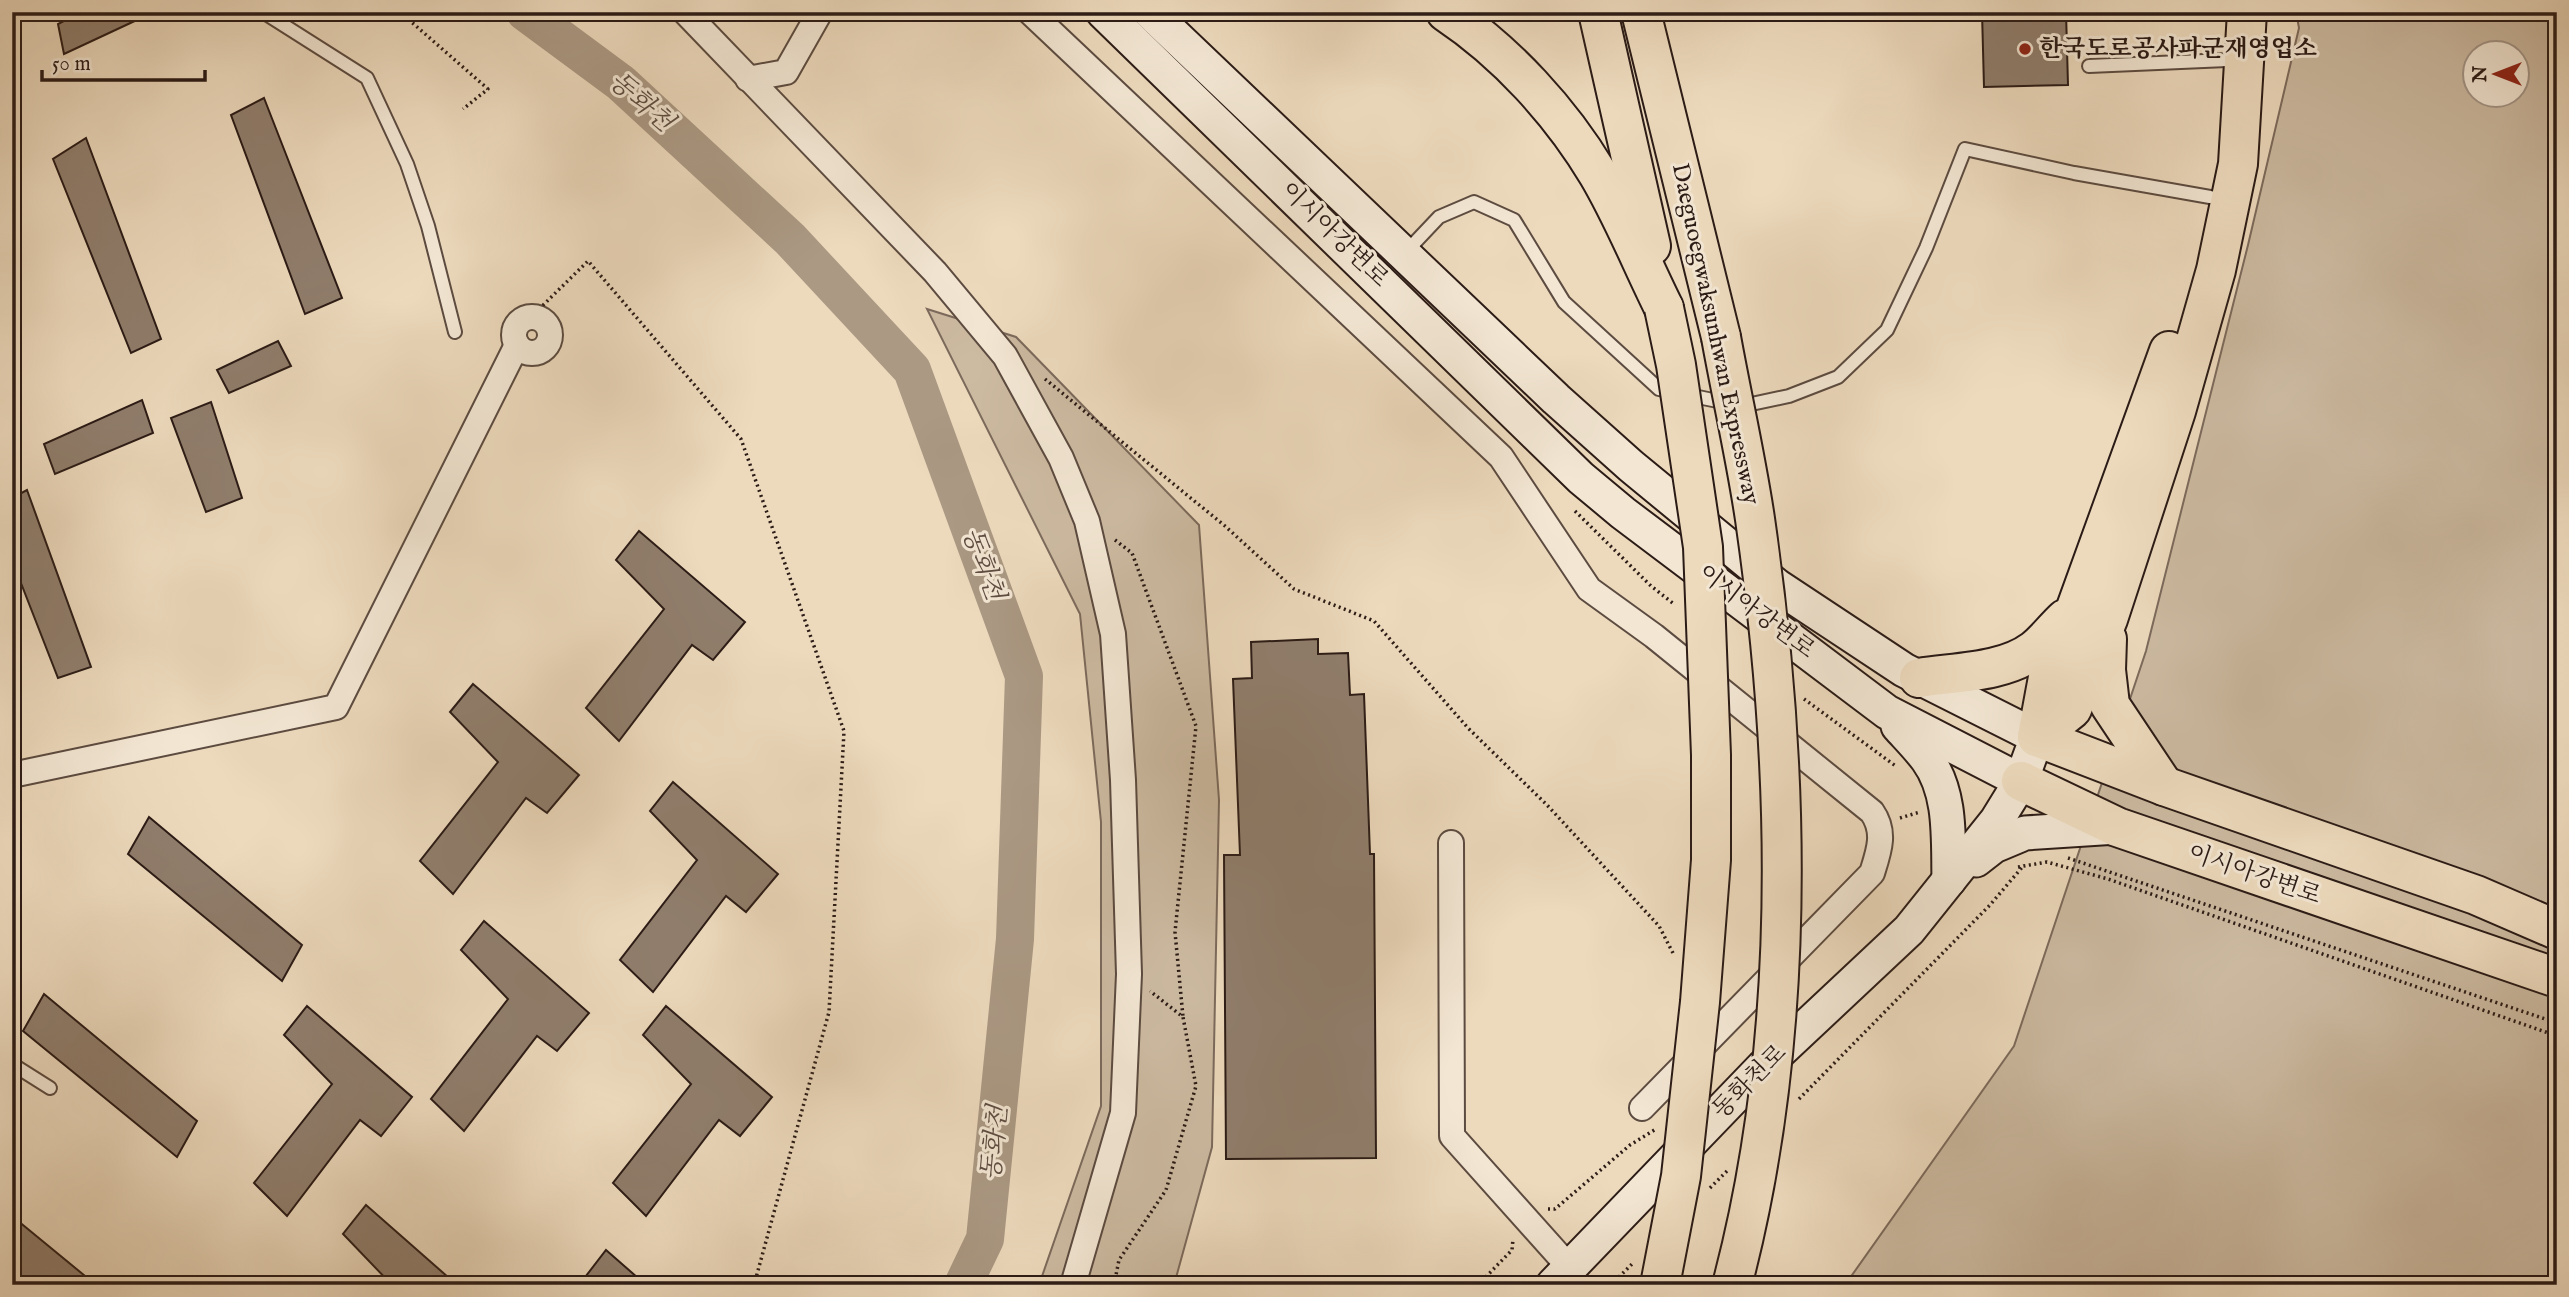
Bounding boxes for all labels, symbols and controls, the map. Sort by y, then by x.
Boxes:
place label: 한국도로공사파군재영업소 [2039,34,2317,65]
scale bar [42,38,205,82]
north arrow [2460,38,2530,108]
marker: 한국도로공사파군재영업소 [2017,41,2033,57]
text: 50 m [52,51,91,78]
water label: 동화천 [602,65,682,140]
text: N [2469,65,2493,83]
street label: Daeguoegwaksunhwan Expressway [1664,160,1766,508]
street label: 이시아강변로 [1273,176,1395,294]
water label: 동화천 [955,523,1012,607]
street label: 이시아강변로 [1691,558,1821,666]
street label: 이시아강변로 [2183,838,2325,912]
street label: 동화천로 [1706,1038,1794,1126]
water label: 동화천 [975,1102,1016,1182]

